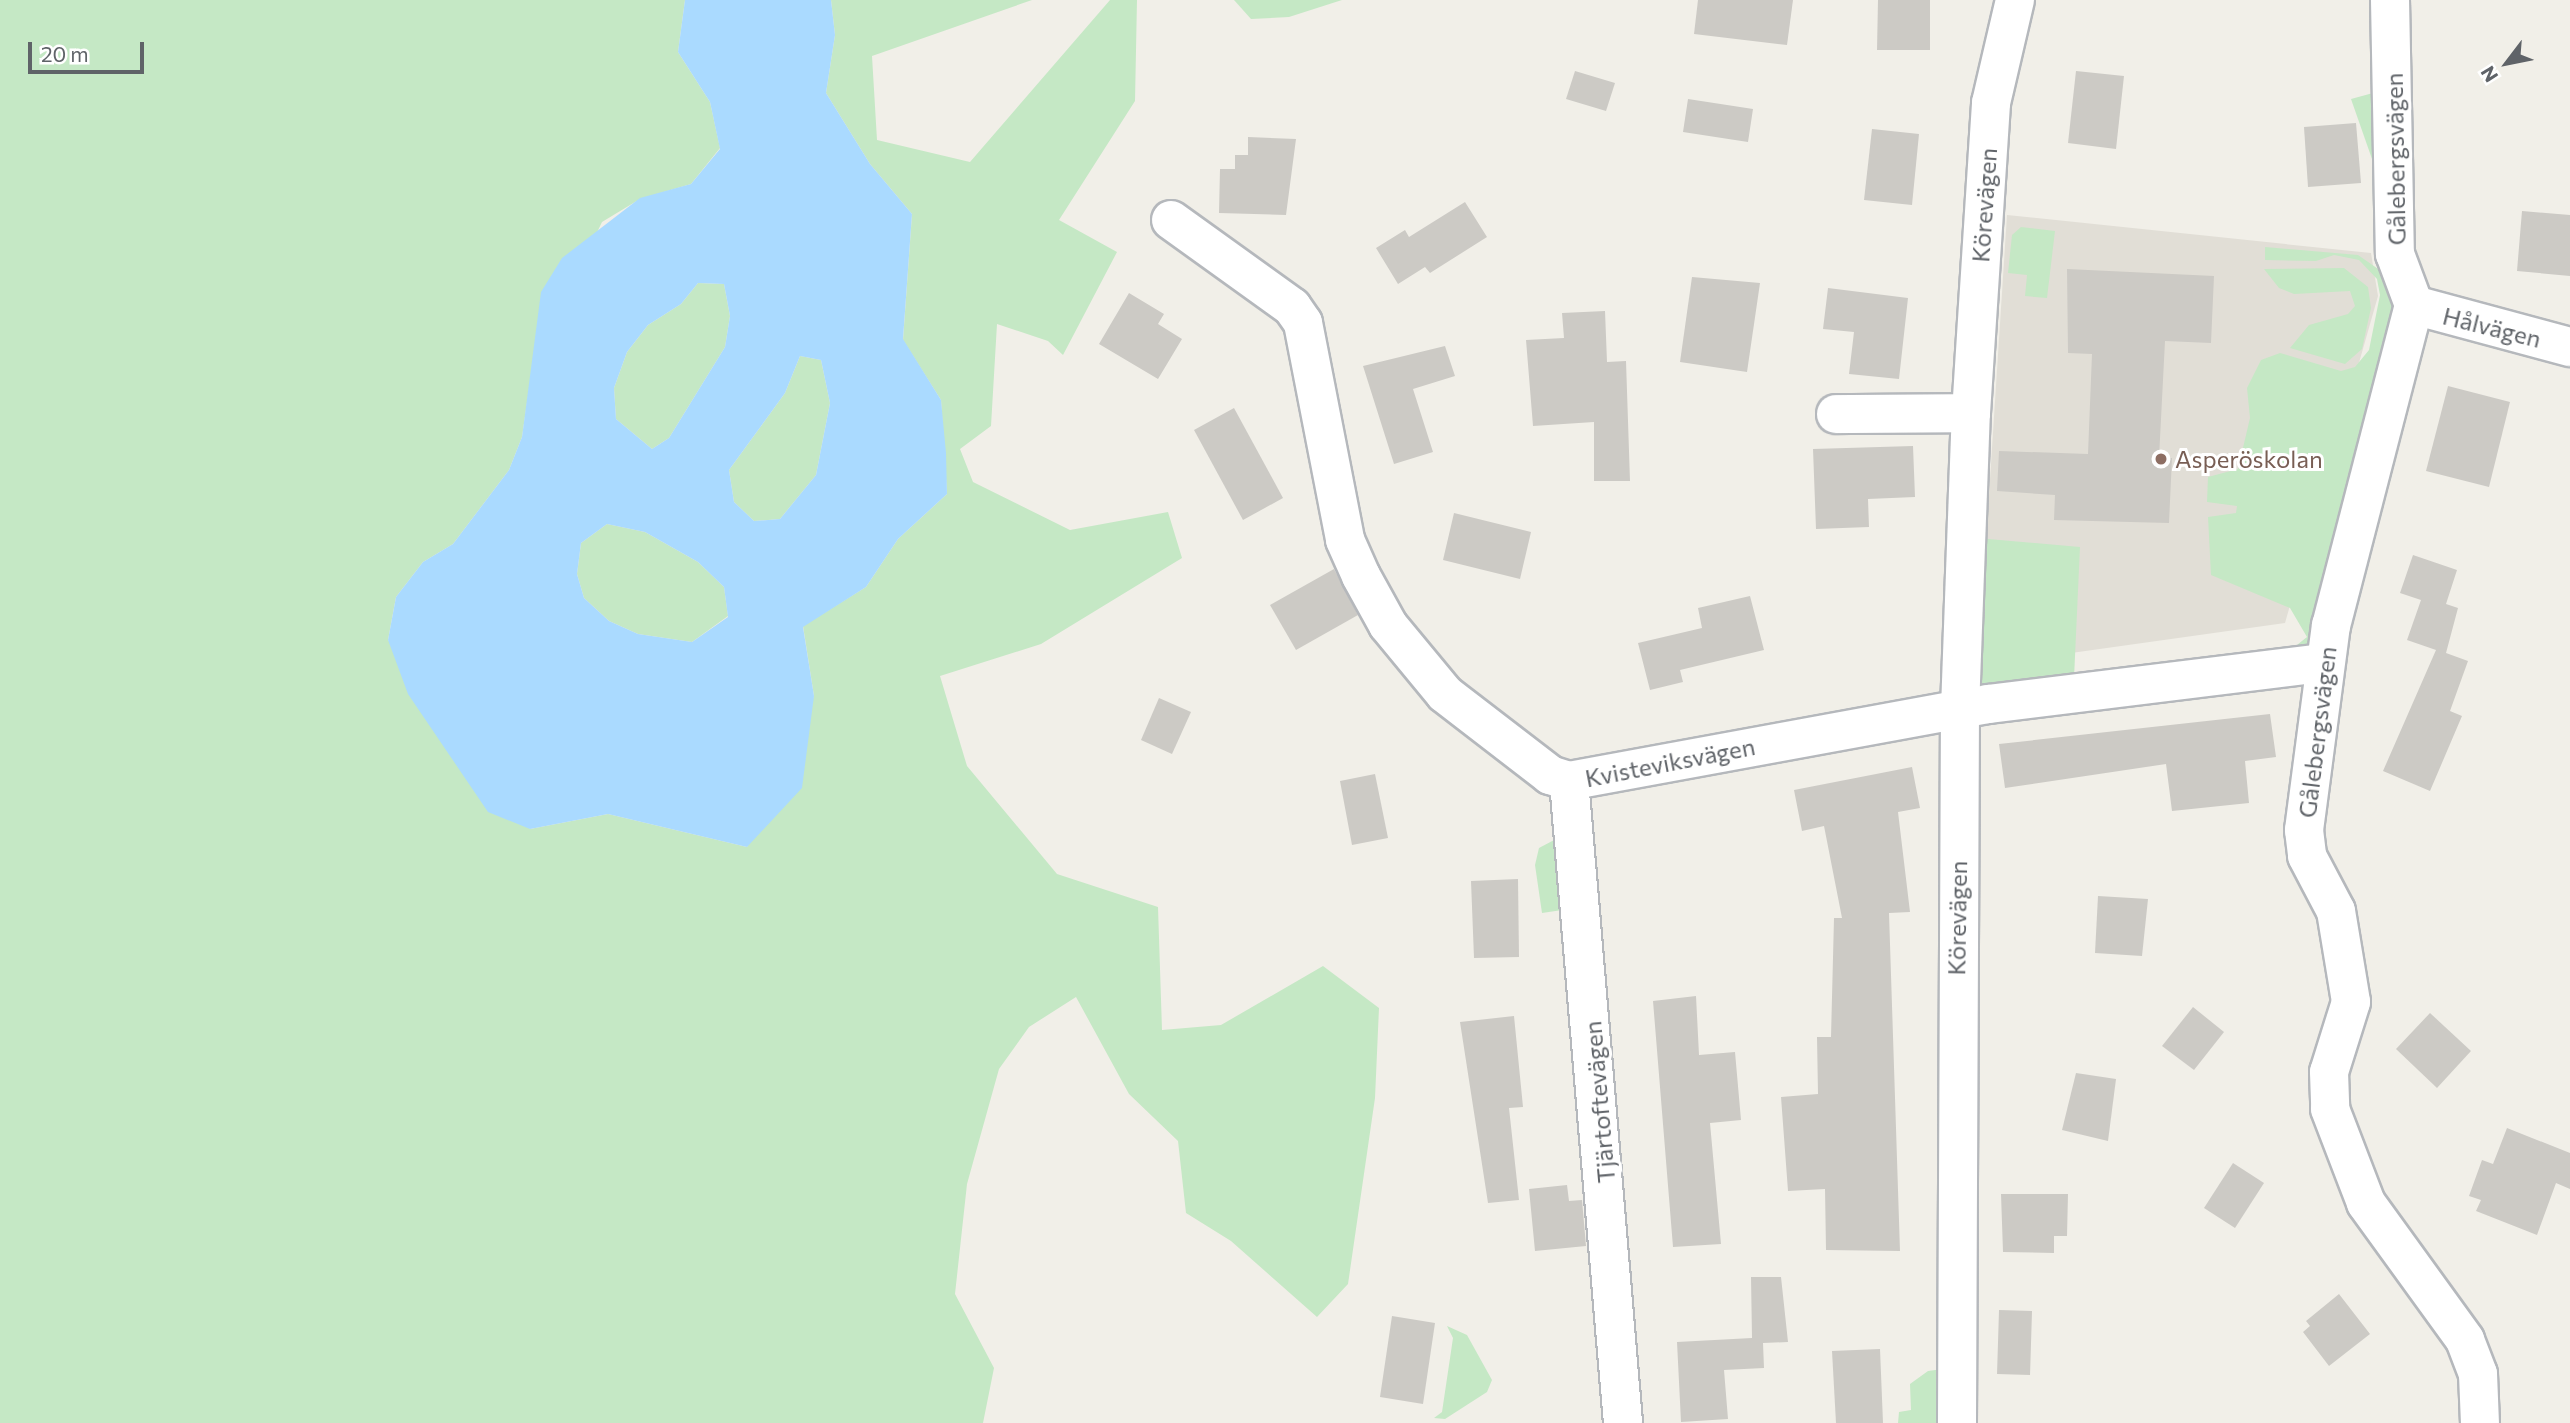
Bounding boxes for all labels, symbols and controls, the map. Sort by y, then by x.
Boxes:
scale bar [32,28,147,72]
north arrow [2472,28,2542,98]
text: 20 m [41,41,89,66]
text: N [2475,62,2502,87]
street label: Gålebergsvägen [2379,72,2411,246]
street label: Körevägen [1966,147,2002,263]
street label: Hålvägen [2440,301,2544,353]
place label: Asperöskolan [2175,445,2323,473]
marker: Asperöskolan [2153,451,2169,467]
street label: Gålebergsvägen [2292,645,2342,819]
street label: Kvisteviksvägen [1583,731,1757,793]
street label: Körevägen [1942,860,1972,976]
street label: Tjärtoftevägen [1578,1020,1620,1184]

